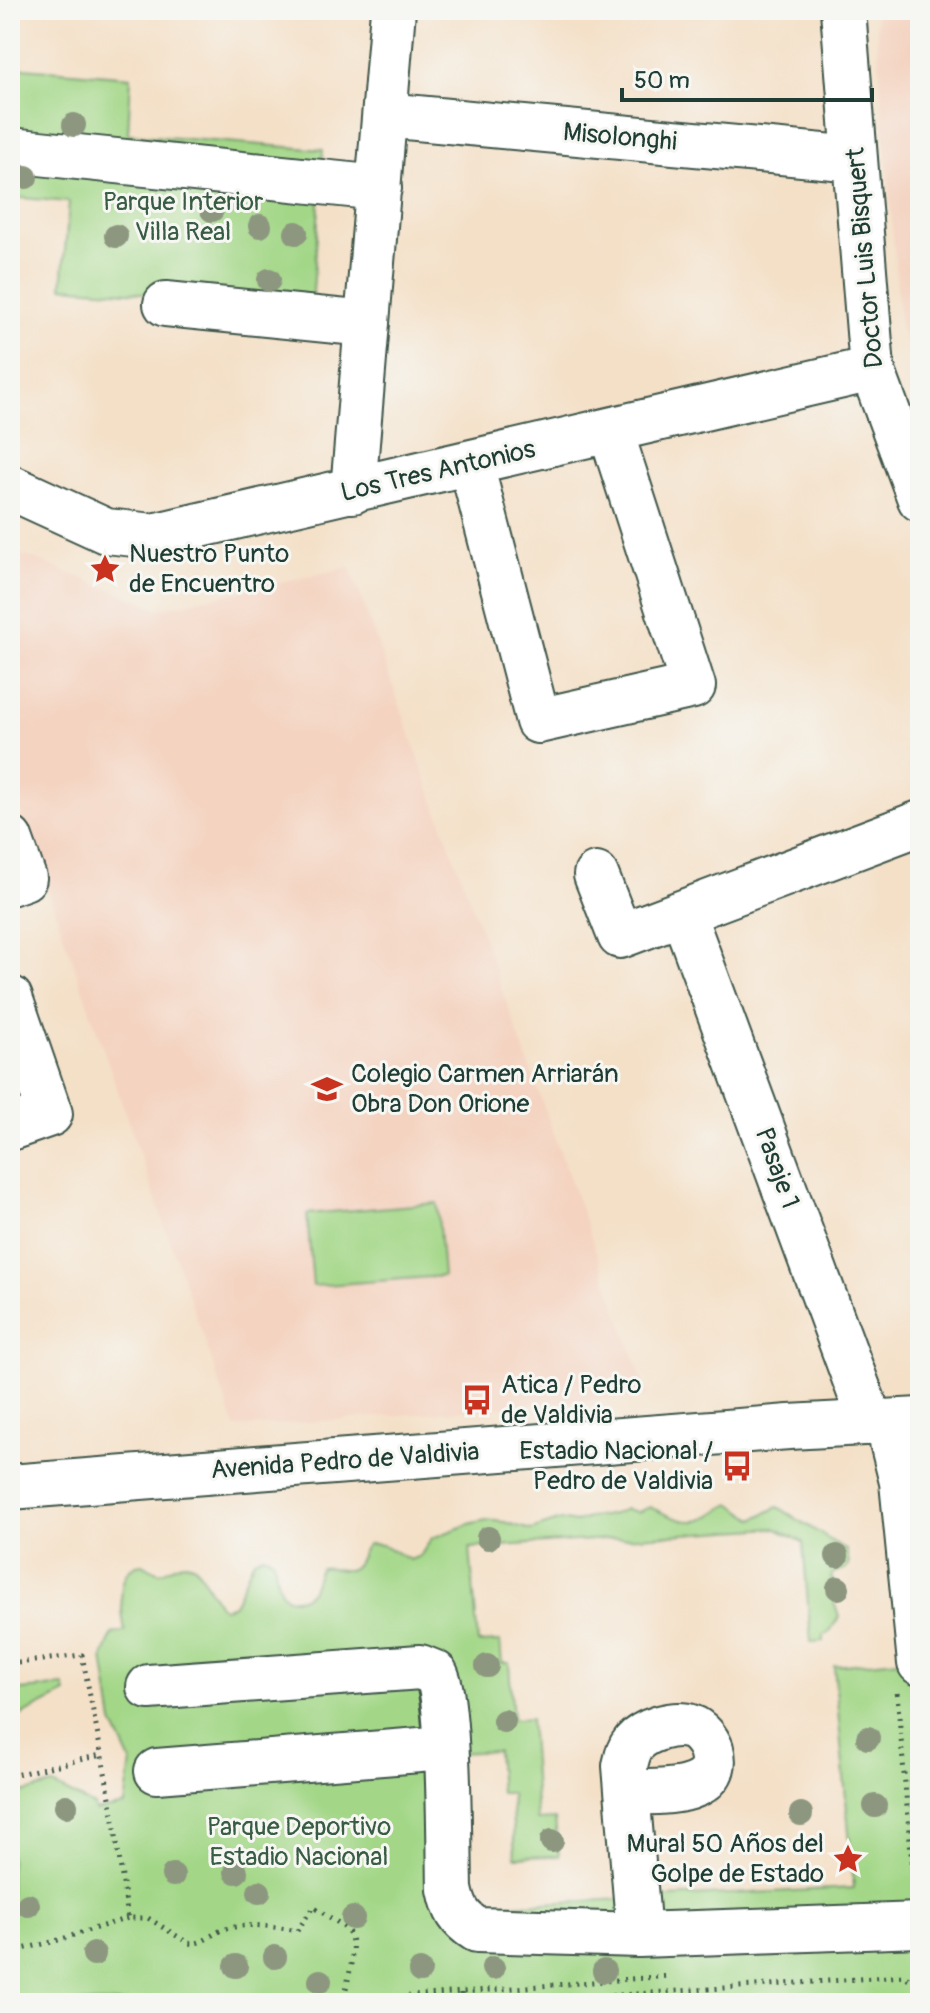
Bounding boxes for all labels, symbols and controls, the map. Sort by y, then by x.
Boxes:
scale bar [622,52,872,102]
text: 50 m [634,66,690,95]
street label: Misolonghi [562,116,678,158]
street label: Doctor Luis Bisquert [839,146,891,370]
park label: Parque Interior Villa Real [103,186,264,248]
street label: Los Tres Antonios [338,433,539,509]
place label: Nuestro Punto de Encuentro [129,538,289,600]
place icon: Nuestro Punto de Encuentro [88,552,122,586]
place label: Colegio Carmen Arriarán Obra Don Orione [351,1058,619,1120]
school or university icon: Colegio Carmen Arriarán Obra Don Orione [310,1072,344,1106]
street label: Pasaje 1 [748,1123,806,1213]
place label: Atica / Pedro de Valdivia [501,1369,642,1431]
bus stop icon: Atica / Pedro de Valdivia [460,1383,494,1417]
place label: Estadio Nacional / Pedro de Valdivia [519,1435,713,1497]
street label: Avenida Pedro de Valdivia [210,1436,480,1486]
bus stop icon: Estadio Nacional / Pedro de Valdivia [720,1449,754,1483]
park label: Parque Deportivo Estadio Nacional [207,1811,391,1873]
place label: Mural 50 Años del Golpe de Estado [626,1828,824,1890]
place icon: Mural 50 Años del Golpe de Estado [831,1842,865,1876]

